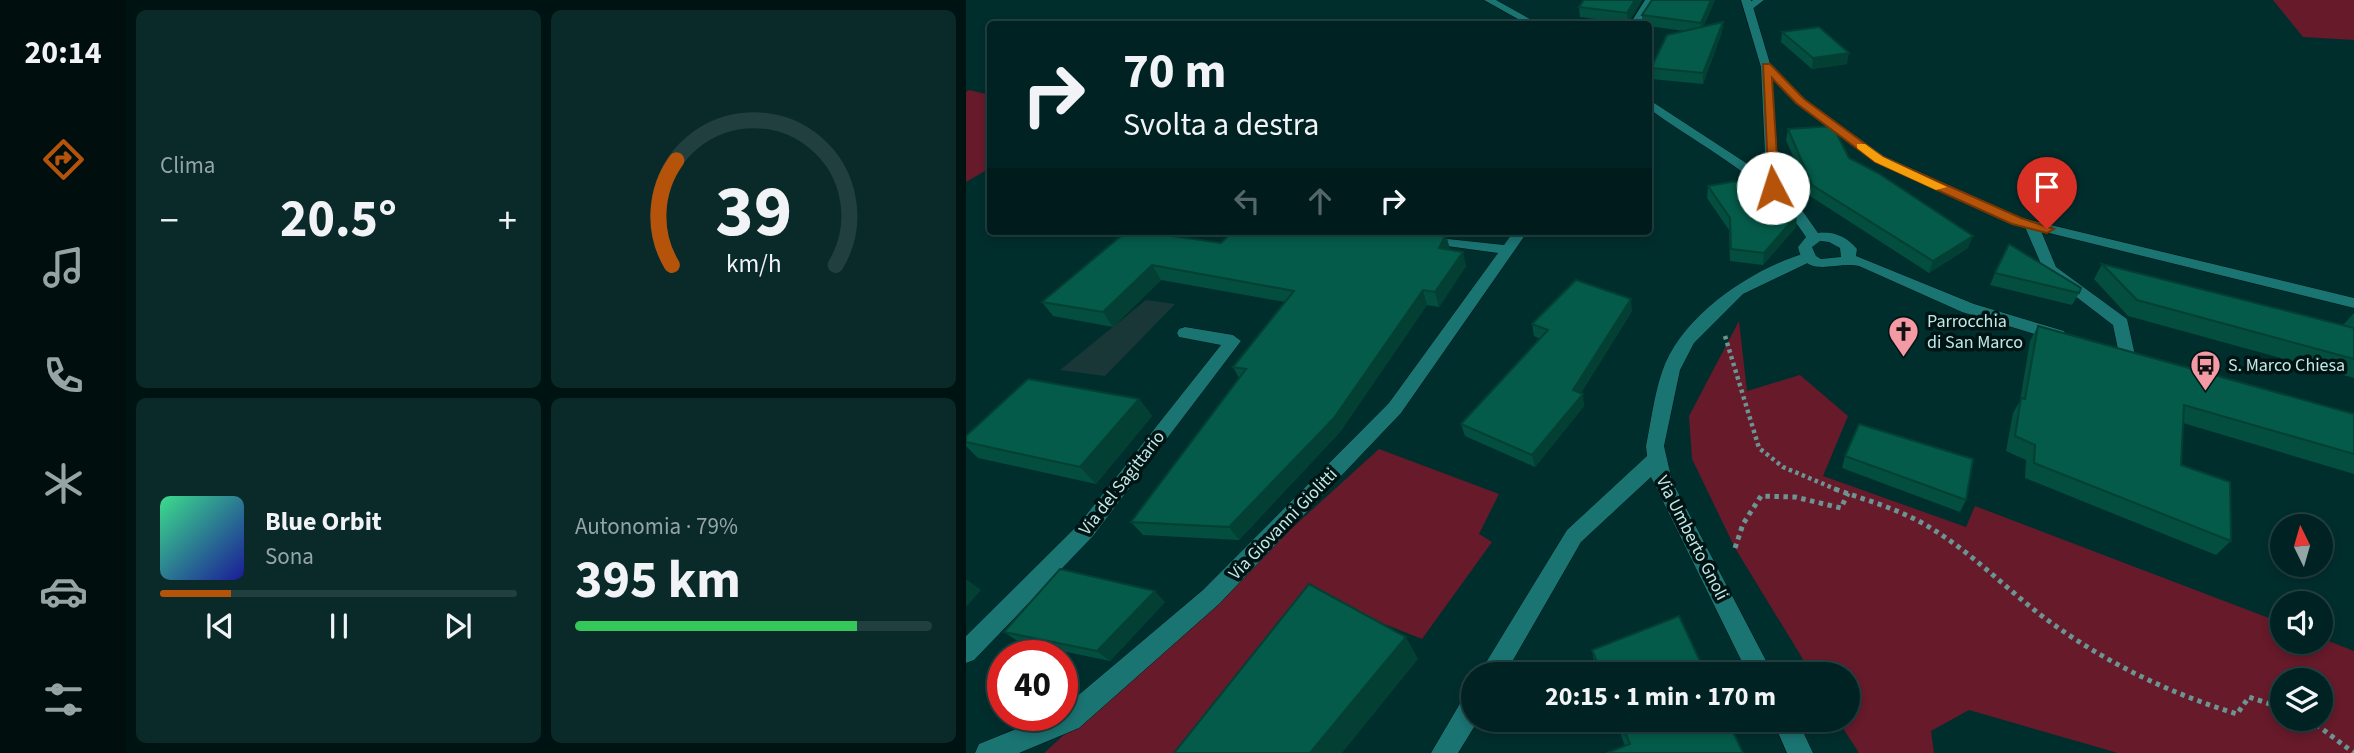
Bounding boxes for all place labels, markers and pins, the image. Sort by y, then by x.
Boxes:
pin [2017,157,2077,229]
place label: Parrocchia di San Marco [1927,309,2023,355]
church icon: Parrocchia di San Marco [1887,314,1921,358]
bus stop icon: S. Marco Chiesa [2188,348,2222,392]
place label: S. Marco Chiesa [2228,353,2345,378]

